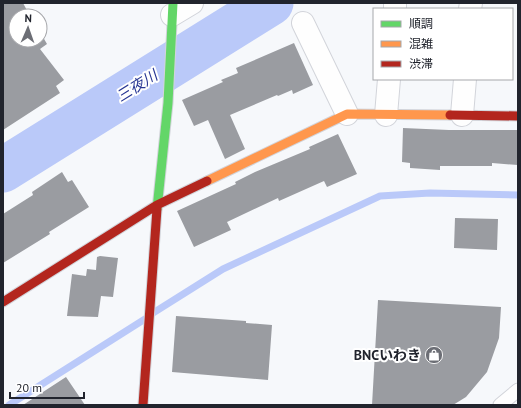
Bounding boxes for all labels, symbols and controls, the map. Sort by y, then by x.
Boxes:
north arrow [8,8,48,48]
legend [373,8,513,80]
text: N [24,11,32,25]
text: 順調 [409,16,433,31]
text: 混雑 [409,36,433,51]
text: 渋滞 [409,56,433,71]
water label: 三夜川 [113,65,163,106]
shop icon: BNCいわき [424,345,444,365]
place label: BNCいわき [354,346,421,364]
scale bar [10,374,84,400]
text: 20 m [16,380,42,395]

